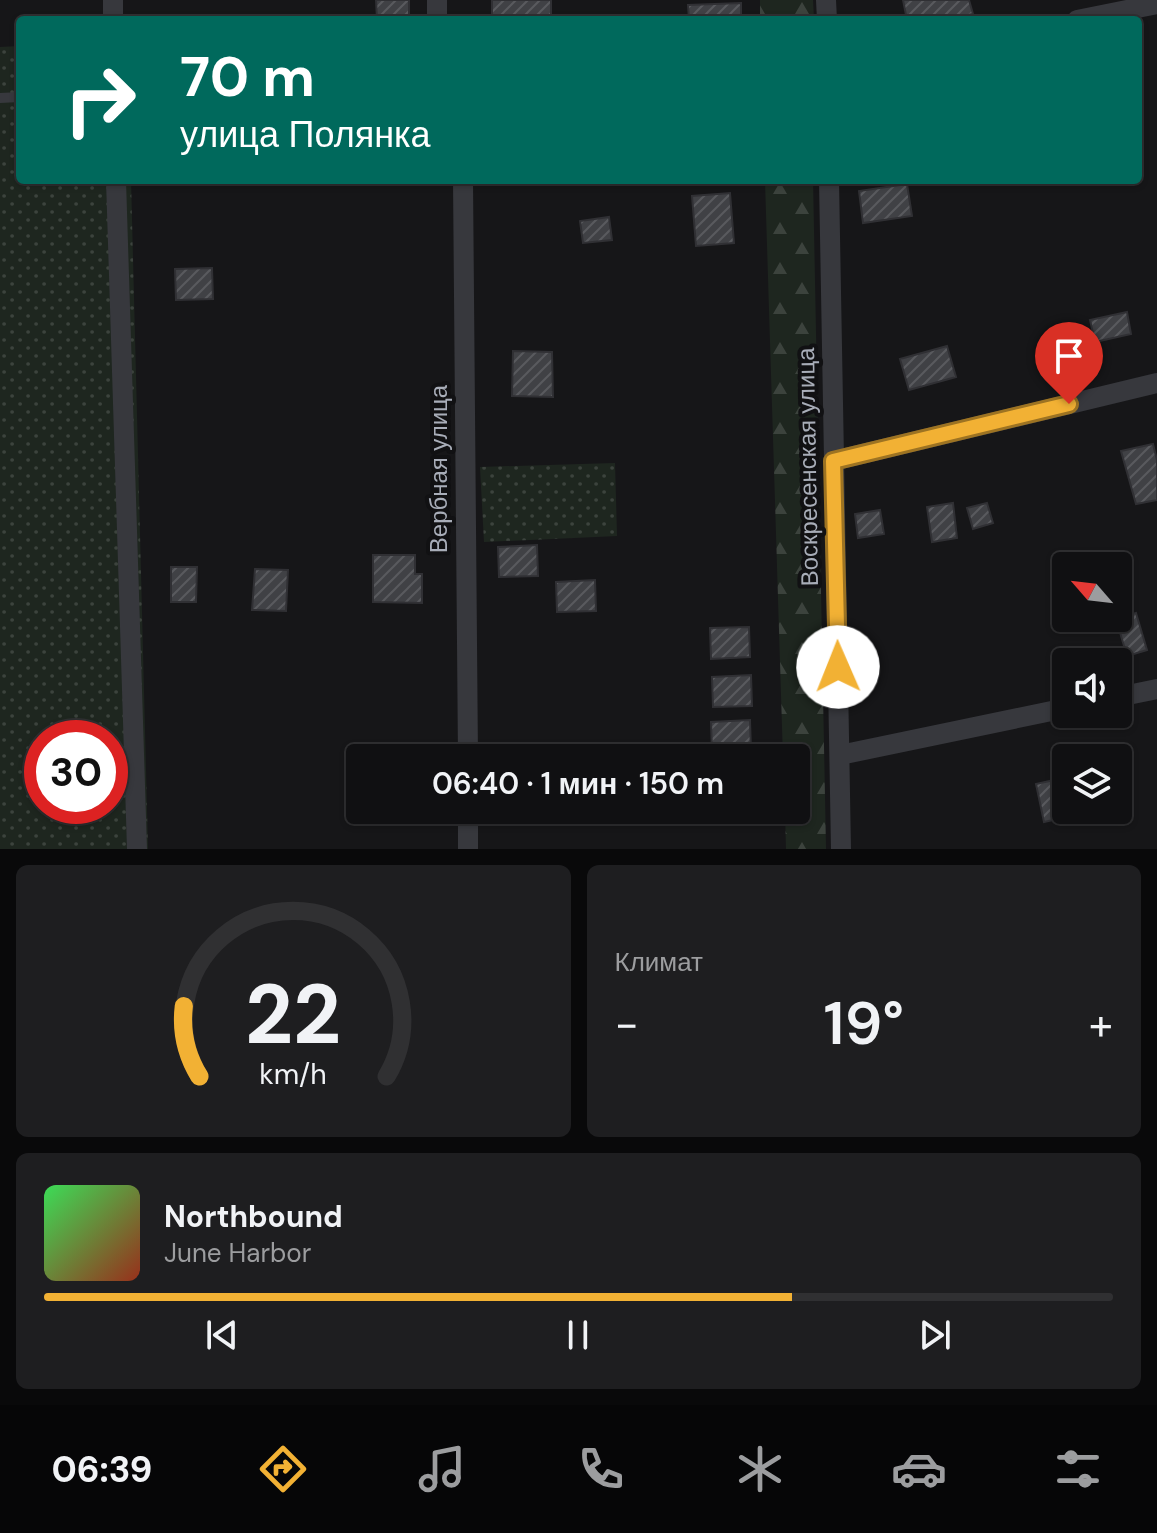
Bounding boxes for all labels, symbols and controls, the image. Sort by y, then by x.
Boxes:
text: 70 m [180,40,315,113]
icon: right [48,48,152,152]
text: улица Полянка [180,111,431,158]
pin [1035,322,1103,404]
icon: arrive [1047,334,1091,378]
street label: Воскресенская улица [790,347,825,587]
street label: Вербная улица [423,384,454,553]
north arrow [1052,552,1132,632]
map controls [1052,552,1132,824]
position arrow [796,625,880,709]
button: sound [1052,648,1132,728]
speed limit sign: 30 [24,720,128,824]
button: layers [1052,744,1132,824]
text: 06:40 · 1 мин · 150 m [432,764,724,803]
text: Климат [615,945,703,979]
text: 22 [245,960,341,1069]
text: 19° [824,984,904,1063]
text: − [615,995,639,1053]
text: + [1089,995,1113,1053]
text: km/h [259,1056,327,1093]
text: Northbound [164,1197,343,1236]
text: June Harbor [164,1236,311,1270]
icon: previous [200,1313,244,1357]
icon: pause [556,1313,600,1357]
icon: next [913,1313,957,1357]
icon: directions [255,1441,311,1497]
icon: music [414,1441,470,1497]
icon: phone [573,1441,629,1497]
icon: climate [732,1441,788,1497]
icon: car [891,1441,947,1497]
icon: filters [1050,1441,1106,1497]
text: 06:39 [51,1446,152,1493]

